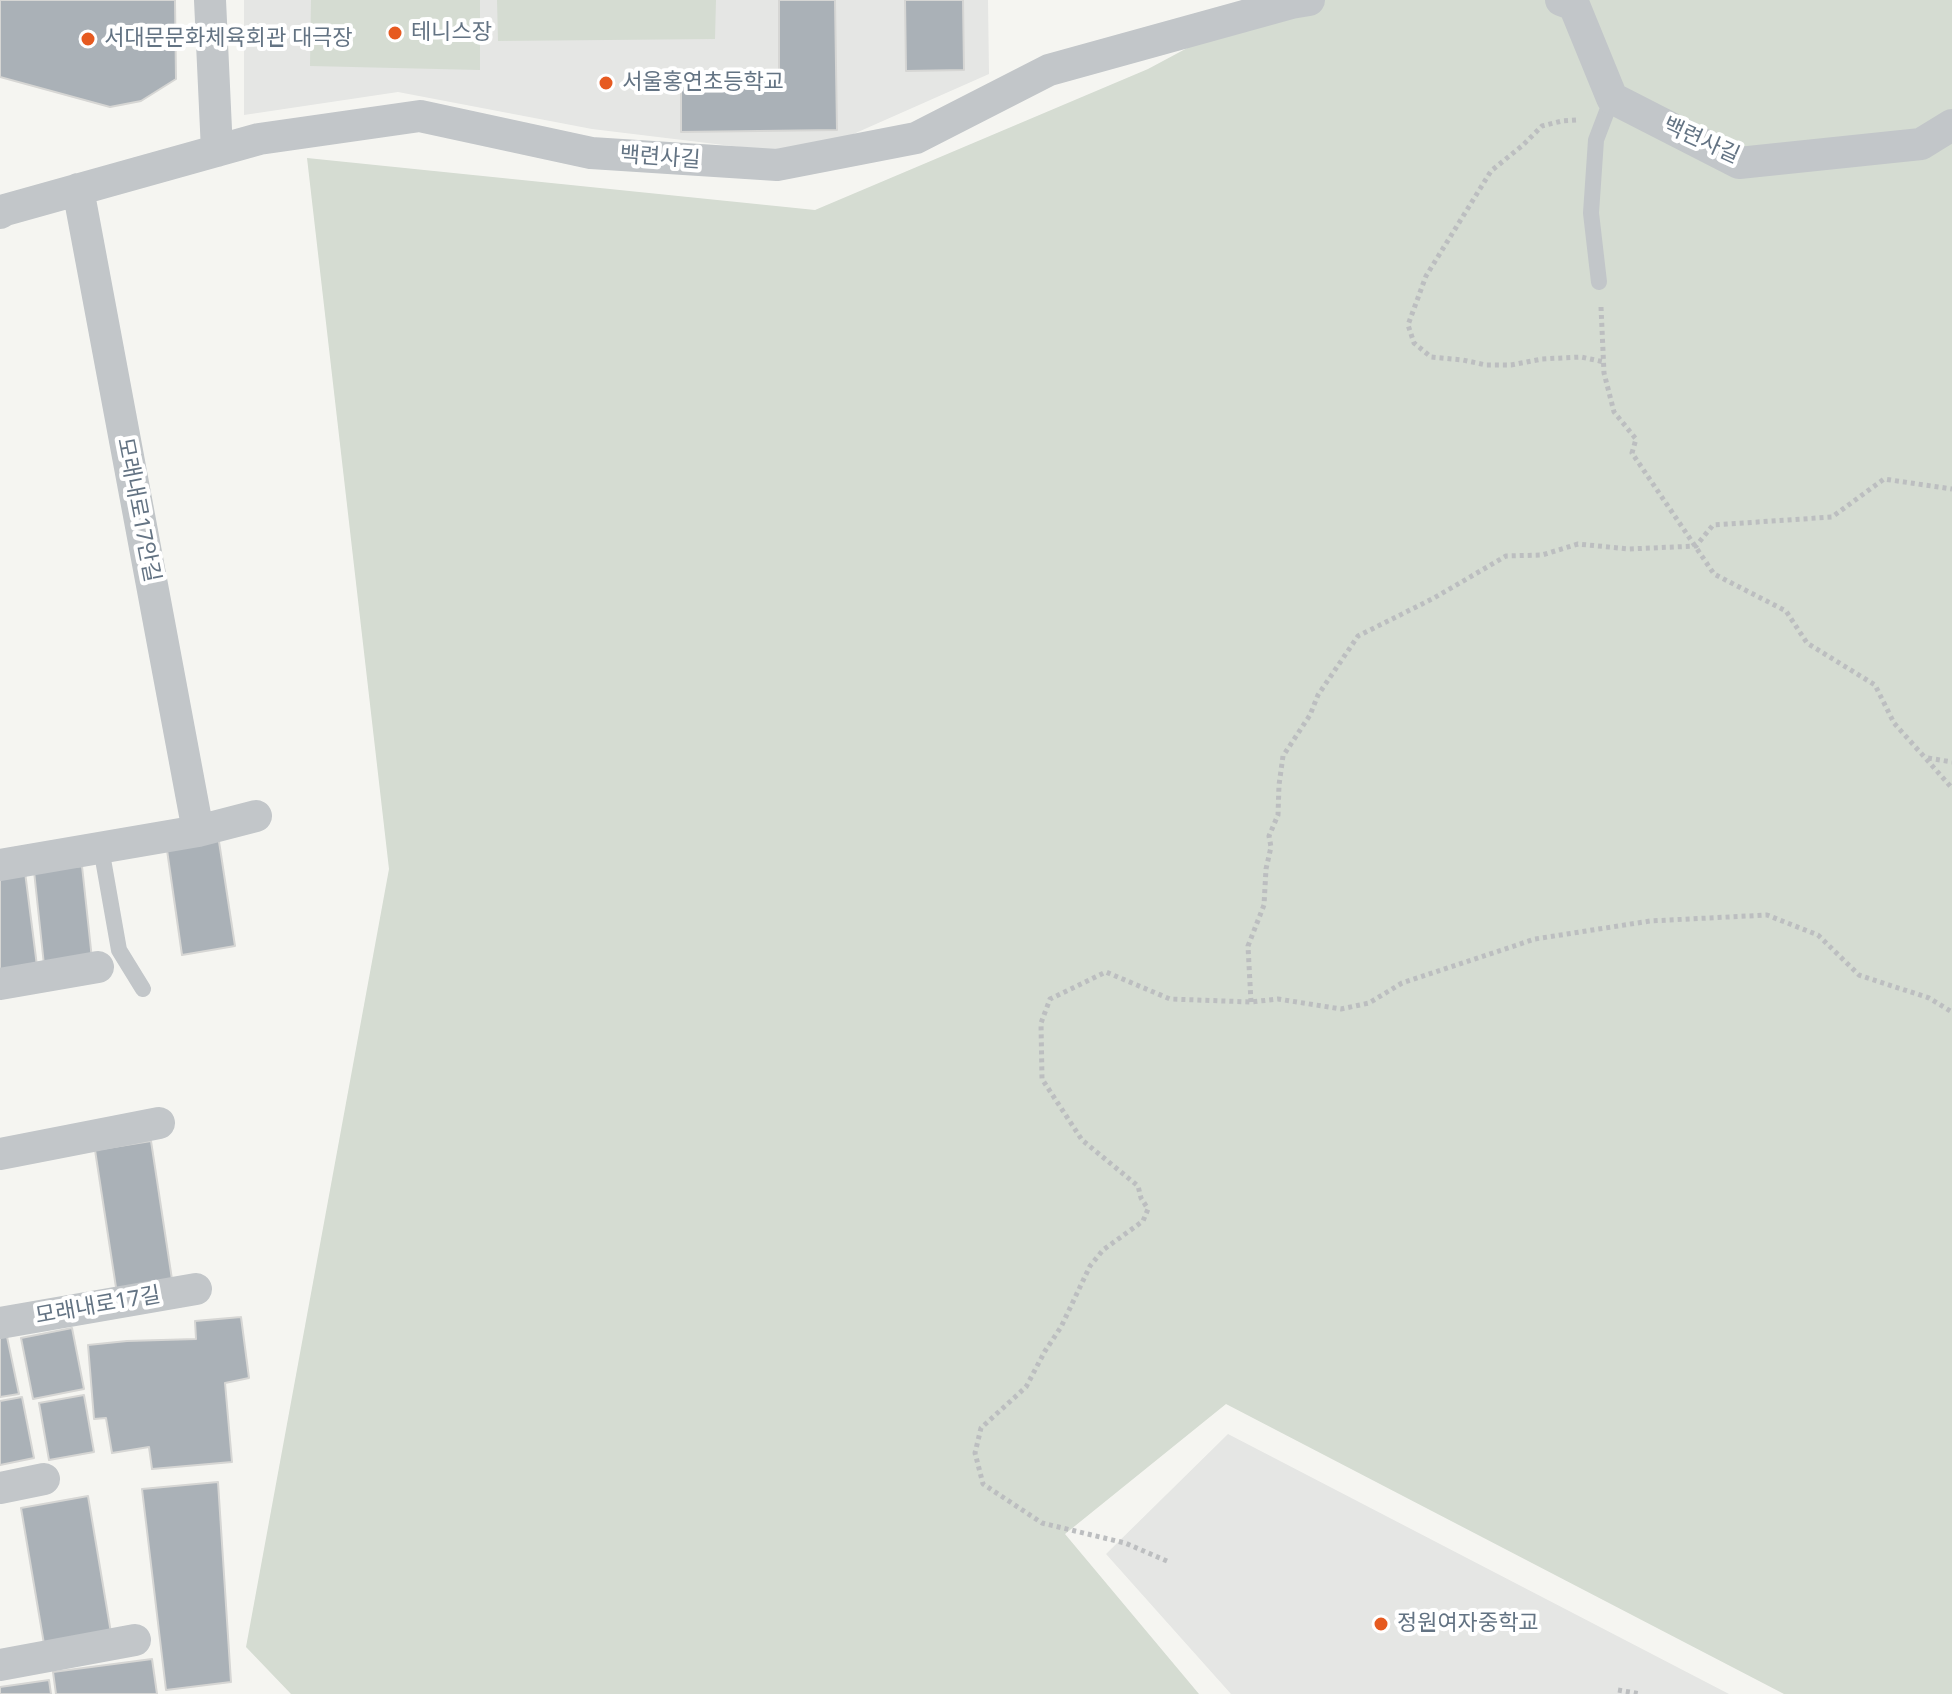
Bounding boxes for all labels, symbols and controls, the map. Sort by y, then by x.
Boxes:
place label: 테니스장 [411,20,492,46]
marker: 테니스장 [386,24,404,42]
place label: 서대문문화체육회관 대극장 [104,26,353,52]
marker: 서대문문화체육회관 대극장 [79,30,97,48]
place label: 서울홍연초등학교 [622,70,784,96]
marker: 서울홍연초등학교 [597,74,615,92]
street label: 백련사길 [1659,112,1743,170]
street label: 백련사길 [619,142,701,174]
street label: 모래내로17안길 [111,436,165,584]
street label: 모래내로17길 [33,1282,163,1330]
place label: 정원여자중학교 [1397,1611,1539,1637]
marker: 정원여자중학교 [1372,1615,1390,1633]

